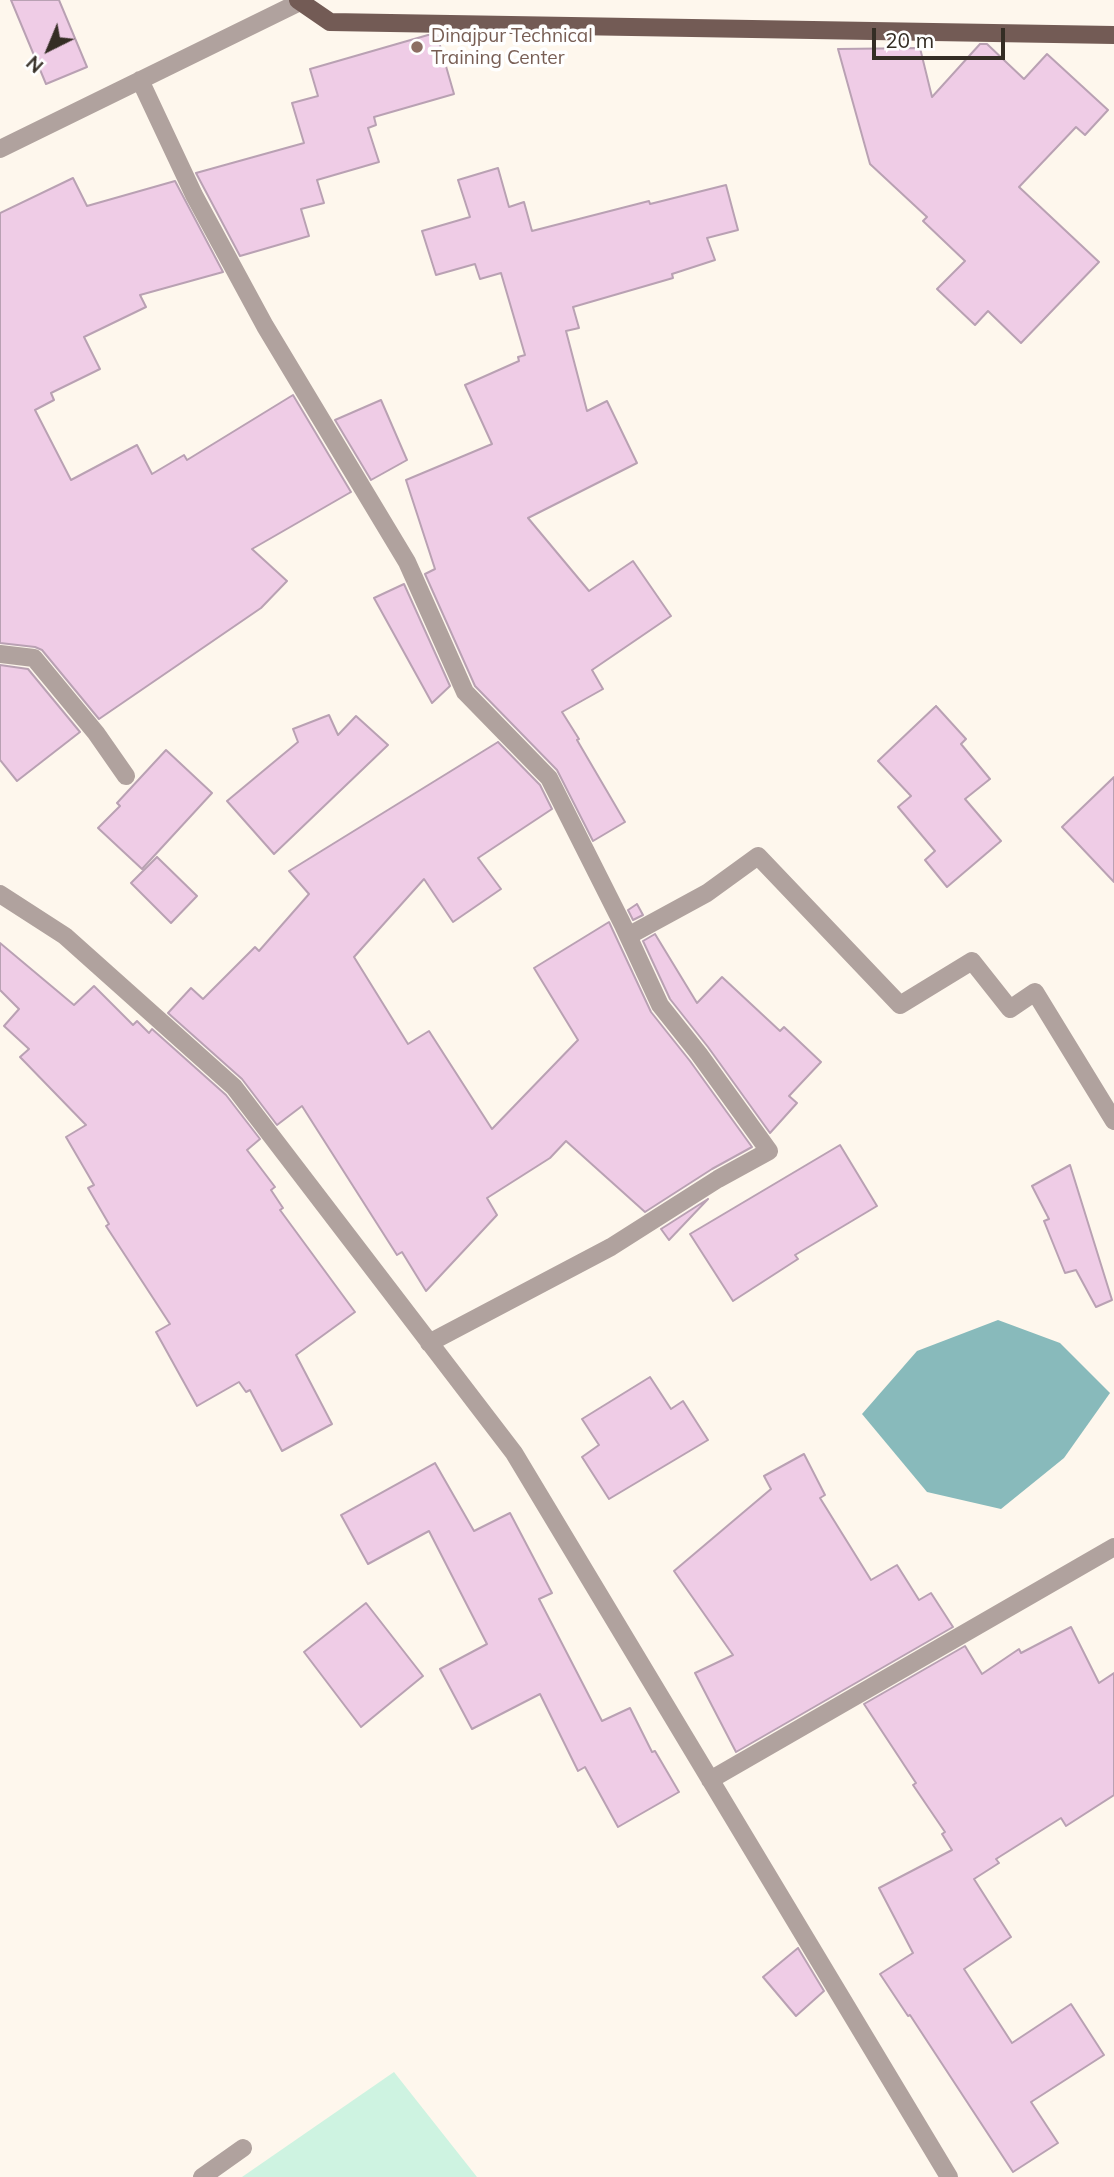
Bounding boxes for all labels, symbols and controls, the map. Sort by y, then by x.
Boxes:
north arrow [14,14,84,84]
scale bar [876,14,1009,58]
place label: Dinajpur Technical Training Center [431,25,593,69]
text: 20 m [885,27,934,53]
marker: Dinajpur Technical Training Center [409,39,425,55]
text: N [21,51,48,78]

